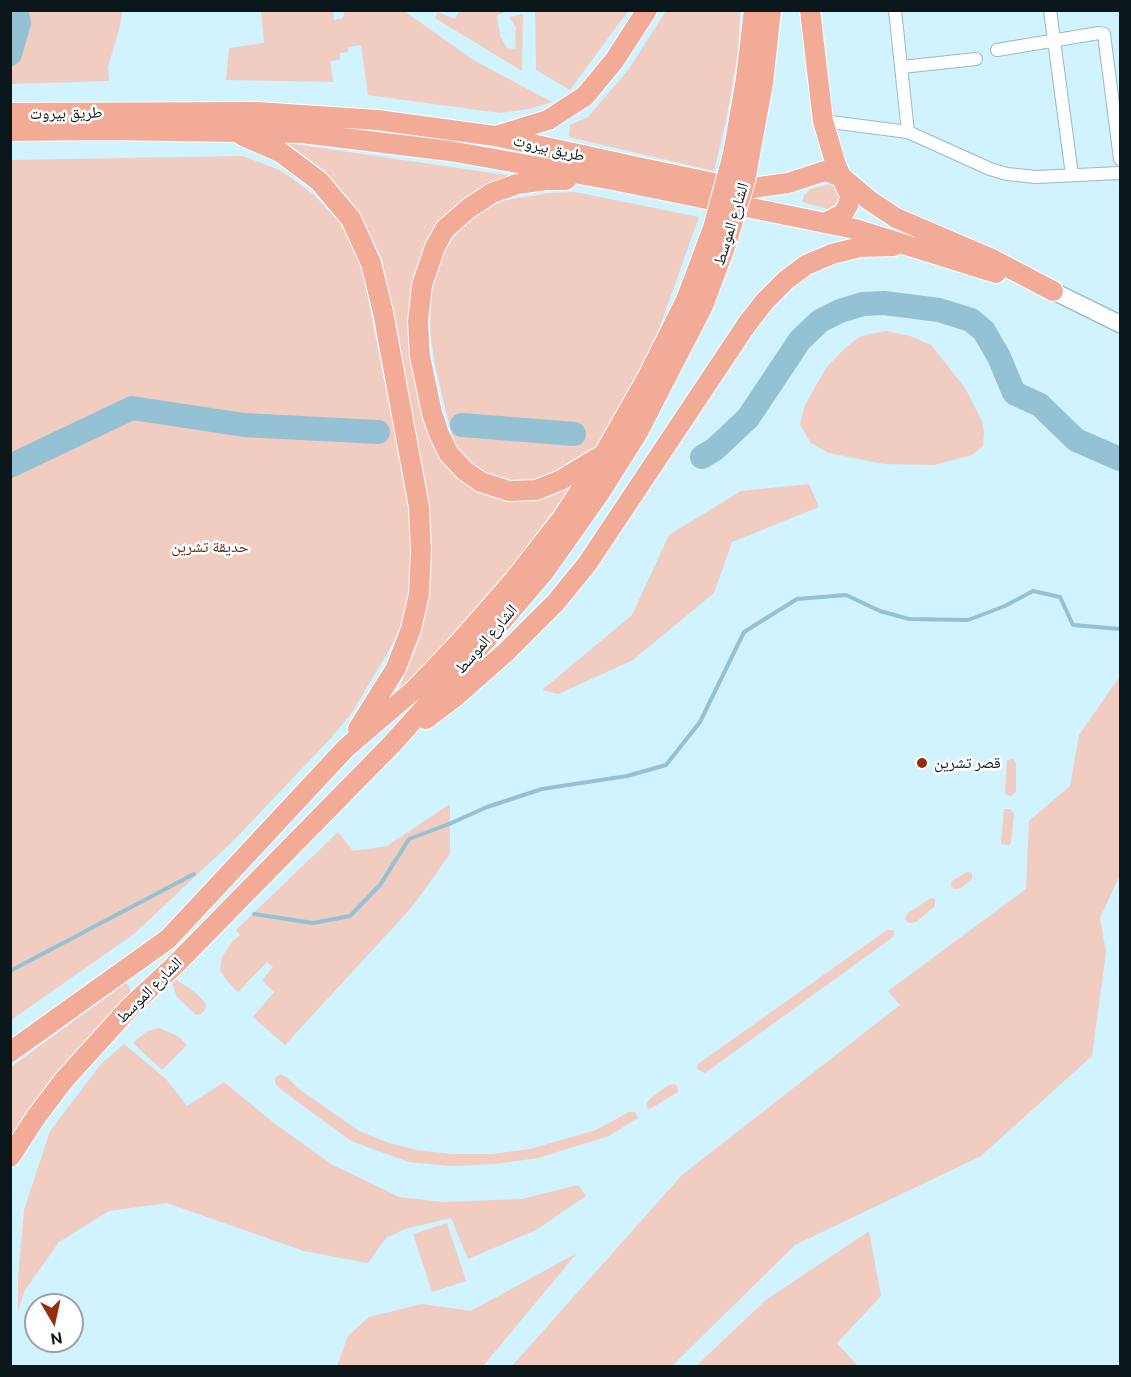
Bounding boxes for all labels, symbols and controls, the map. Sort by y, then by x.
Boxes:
street label: طريق بيروت [29,103,103,123]
street label: طريق بيروت [511,130,587,166]
street label: الشارع الموسط [709,180,753,268]
park label: حديقة تشرين [171,537,249,557]
street label: الشارع الموسط [451,600,521,678]
place label: قصر تشرين [934,753,1001,773]
marker: قصر تشرين [915,756,929,770]
street label: الشارع الموسط [112,953,186,1027]
north arrow [24,1293,84,1353]
text: N [49,1329,64,1349]

